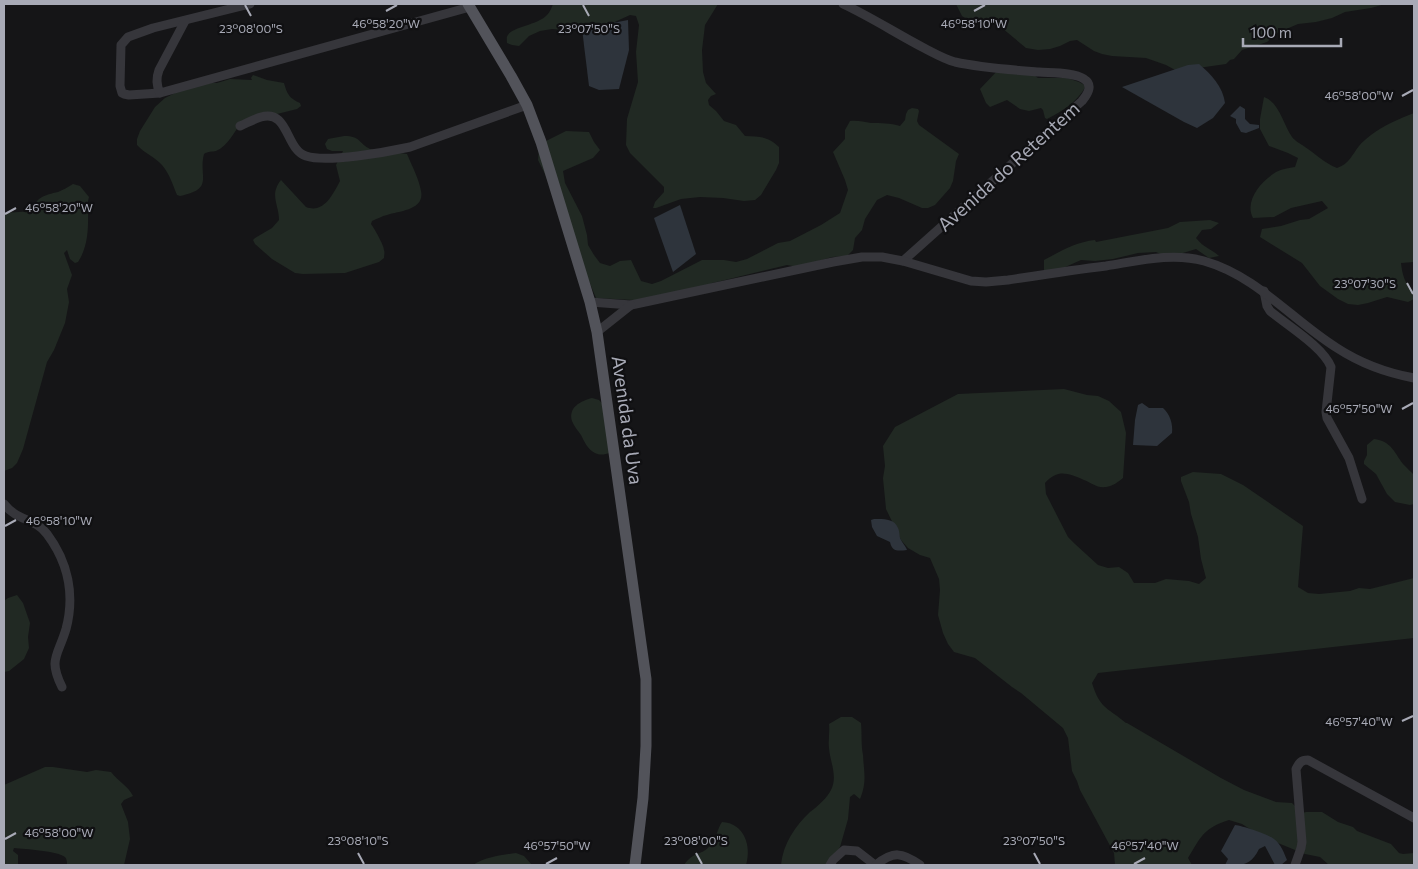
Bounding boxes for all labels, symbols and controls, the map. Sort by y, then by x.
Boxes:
scale bar [1243,15,1340,47]
text: 46°58'20"W [352,16,420,30]
text: 46°58'10"W [941,16,1007,30]
text: 23°08'00"S [219,21,283,35]
text: 23°07'50"S [558,21,620,35]
text: 100 m [1250,23,1292,41]
text: 46°58'00"W [1324,88,1394,102]
street label: Avenida do Retentem [932,96,1084,236]
text: 46°58'20"W [25,200,93,214]
text: 23°07'30"S [1334,276,1396,290]
street label: Avenida da Uva [608,354,648,486]
text: 46°57'50"W [1325,401,1393,415]
text: 46°58'10"W [26,513,92,527]
text: 46°57'40"W [1325,714,1393,728]
text: 46°58'00"W [24,825,94,839]
text: 23°08'10"S [327,833,389,847]
text: 23°08'00"S [664,833,728,847]
text: 23°07'50"S [1003,833,1065,847]
text: 46°57'50"W [523,838,591,852]
text: 46°57'40"W [1111,838,1179,852]

